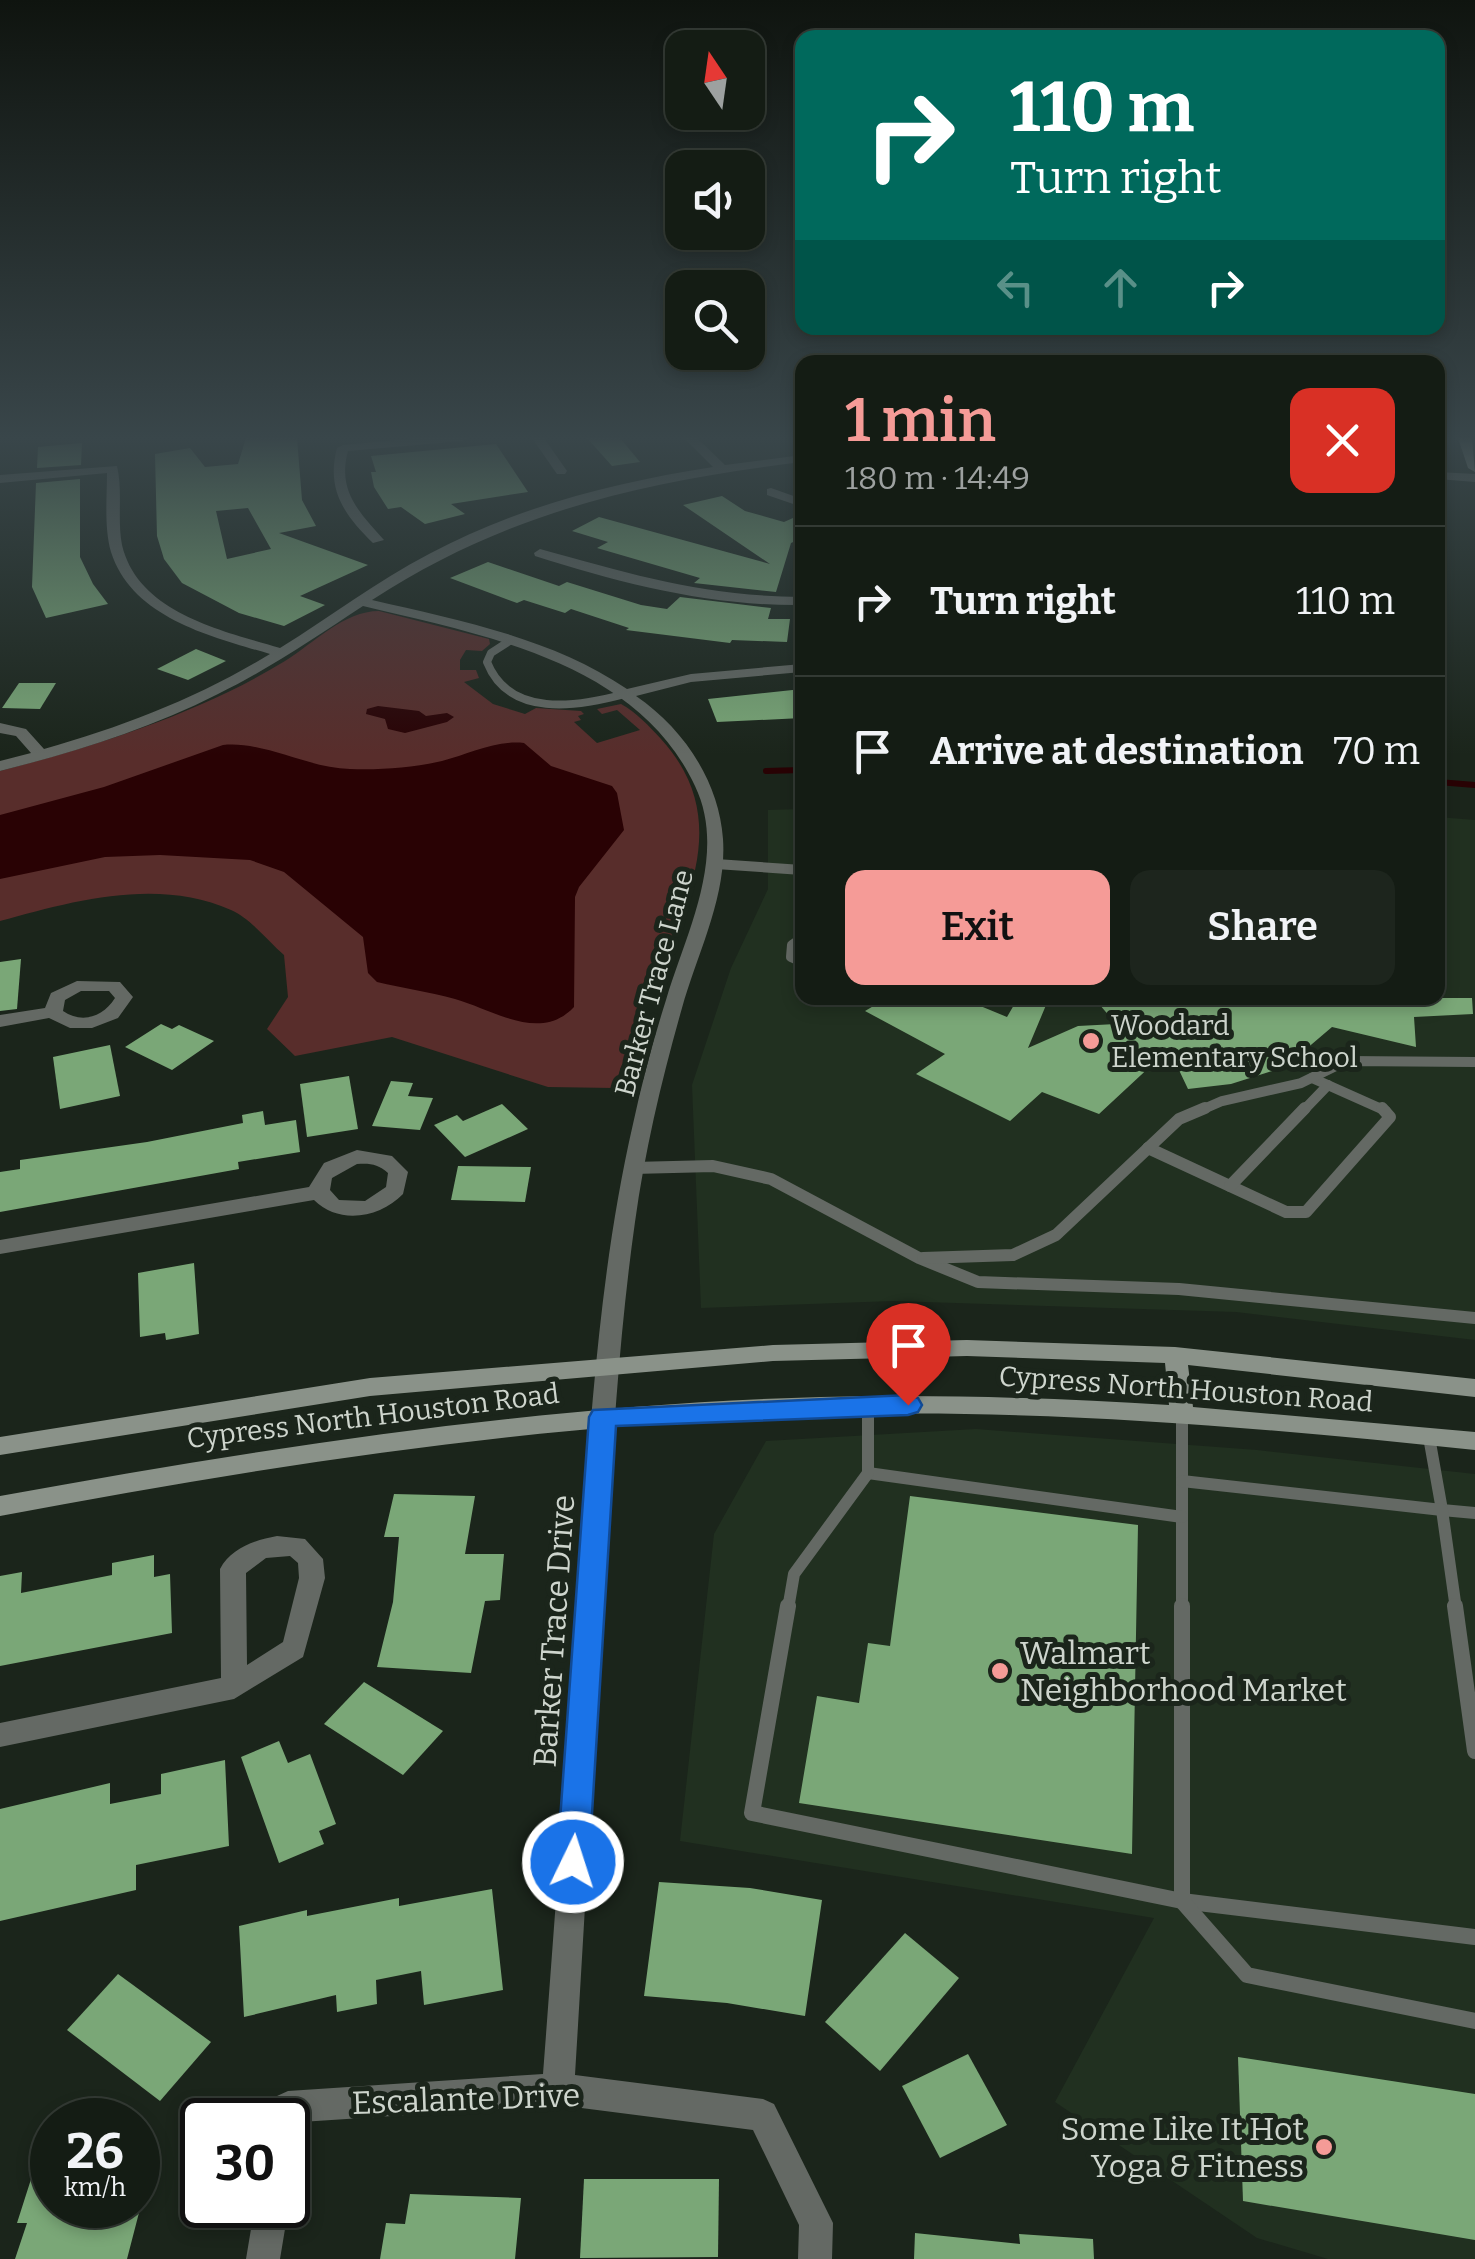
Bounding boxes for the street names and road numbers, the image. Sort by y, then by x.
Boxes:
street label: Barker Trace Lane [608,866,700,1100]
street label: Cypress North Houston Road [998,1359,1374,1419]
street label: Cypress North Houston Road [185,1377,561,1455]
street label: Barker Trace Drive [526,1493,582,1769]
street label: Escalante Drive [351,2076,581,2122]

